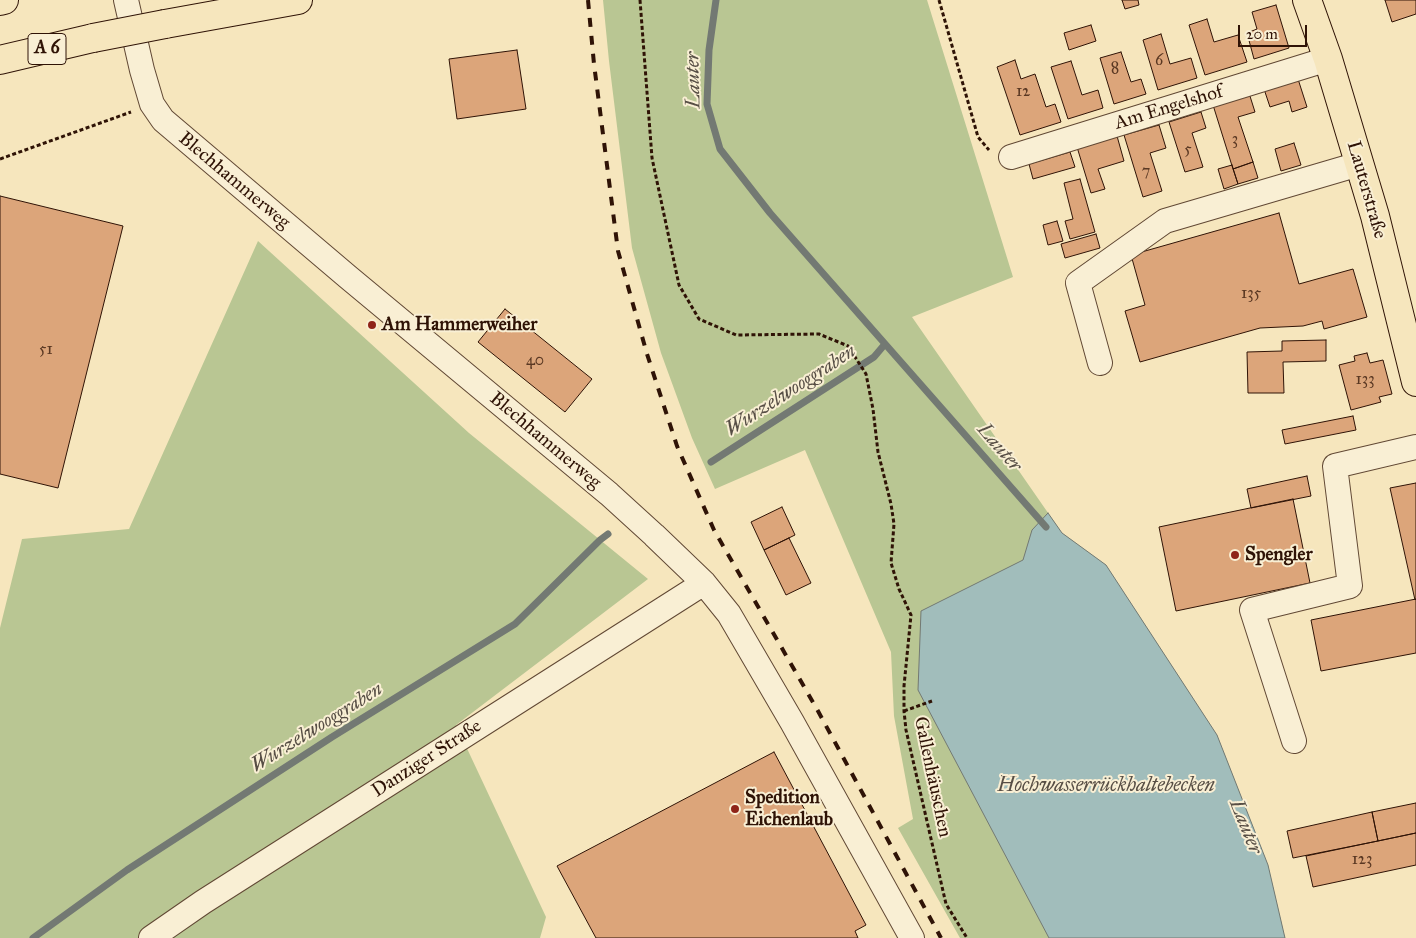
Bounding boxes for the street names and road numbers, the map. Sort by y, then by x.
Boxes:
road number: A 6 [28,34,66,64]
street label: Am Engelshof [1112,81,1226,135]
street label: Blechhammerweg [174,128,294,234]
street label: Lauterstraße [1341,139,1391,241]
street label: Blechhammerweg [485,388,605,494]
street label: Danziger Straße [368,715,486,803]
street label: Gallenhäuschen [908,715,956,839]

